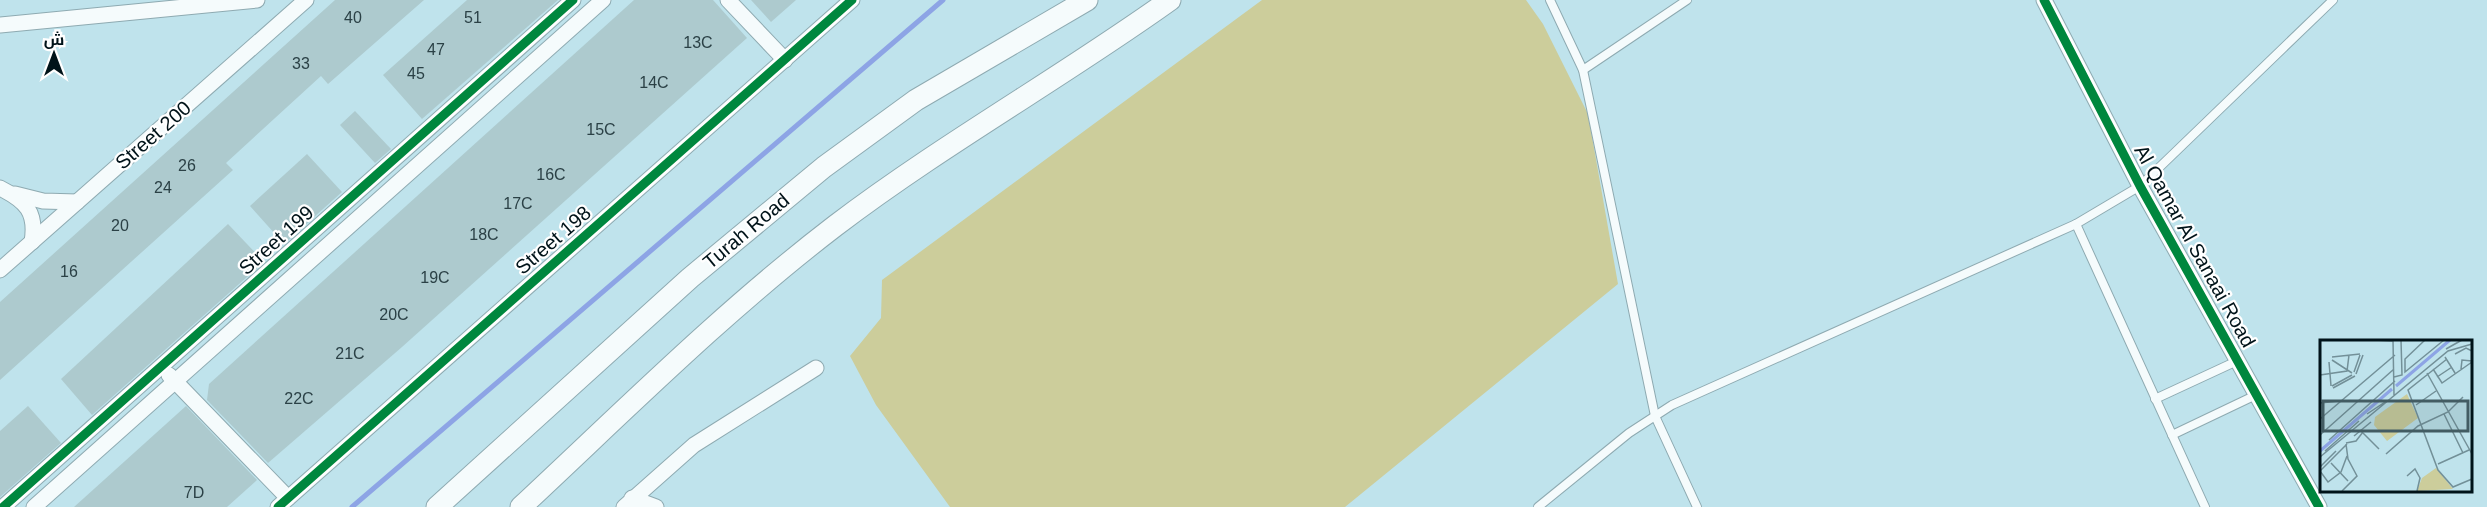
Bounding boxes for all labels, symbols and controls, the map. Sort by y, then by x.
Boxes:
house number: 40 [344,9,362,26]
house number: 51 [464,9,482,26]
north arrow [24,24,84,84]
text: ش [44,31,64,49]
house number: 13C [683,34,713,51]
house number: 47 [427,41,445,58]
house number: 33 [292,55,310,72]
house number: 45 [407,65,425,82]
house number: 14C [639,74,669,91]
street label: Street 200 [111,96,195,174]
house number: 15C [586,121,616,138]
street label: Al Qamar Al Sanaai Road [2130,141,2260,351]
house number: 26 [178,157,196,174]
house number: 16C [536,166,566,183]
house number: 24 [154,179,172,196]
street label: Turah Road [699,189,793,273]
house number: 17C [503,195,533,212]
street label: Street 199 [234,201,318,279]
street label: Street 198 [511,201,595,279]
house number: 20 [111,217,129,234]
house number: 18C [469,226,499,243]
house number: 16 [60,263,78,280]
house number: 19C [420,269,450,286]
house number: 20C [379,306,409,323]
inset map [2320,340,2472,492]
house number: 21C [335,345,365,362]
house number: 22C [284,390,314,407]
house number: 7D [184,484,204,501]

